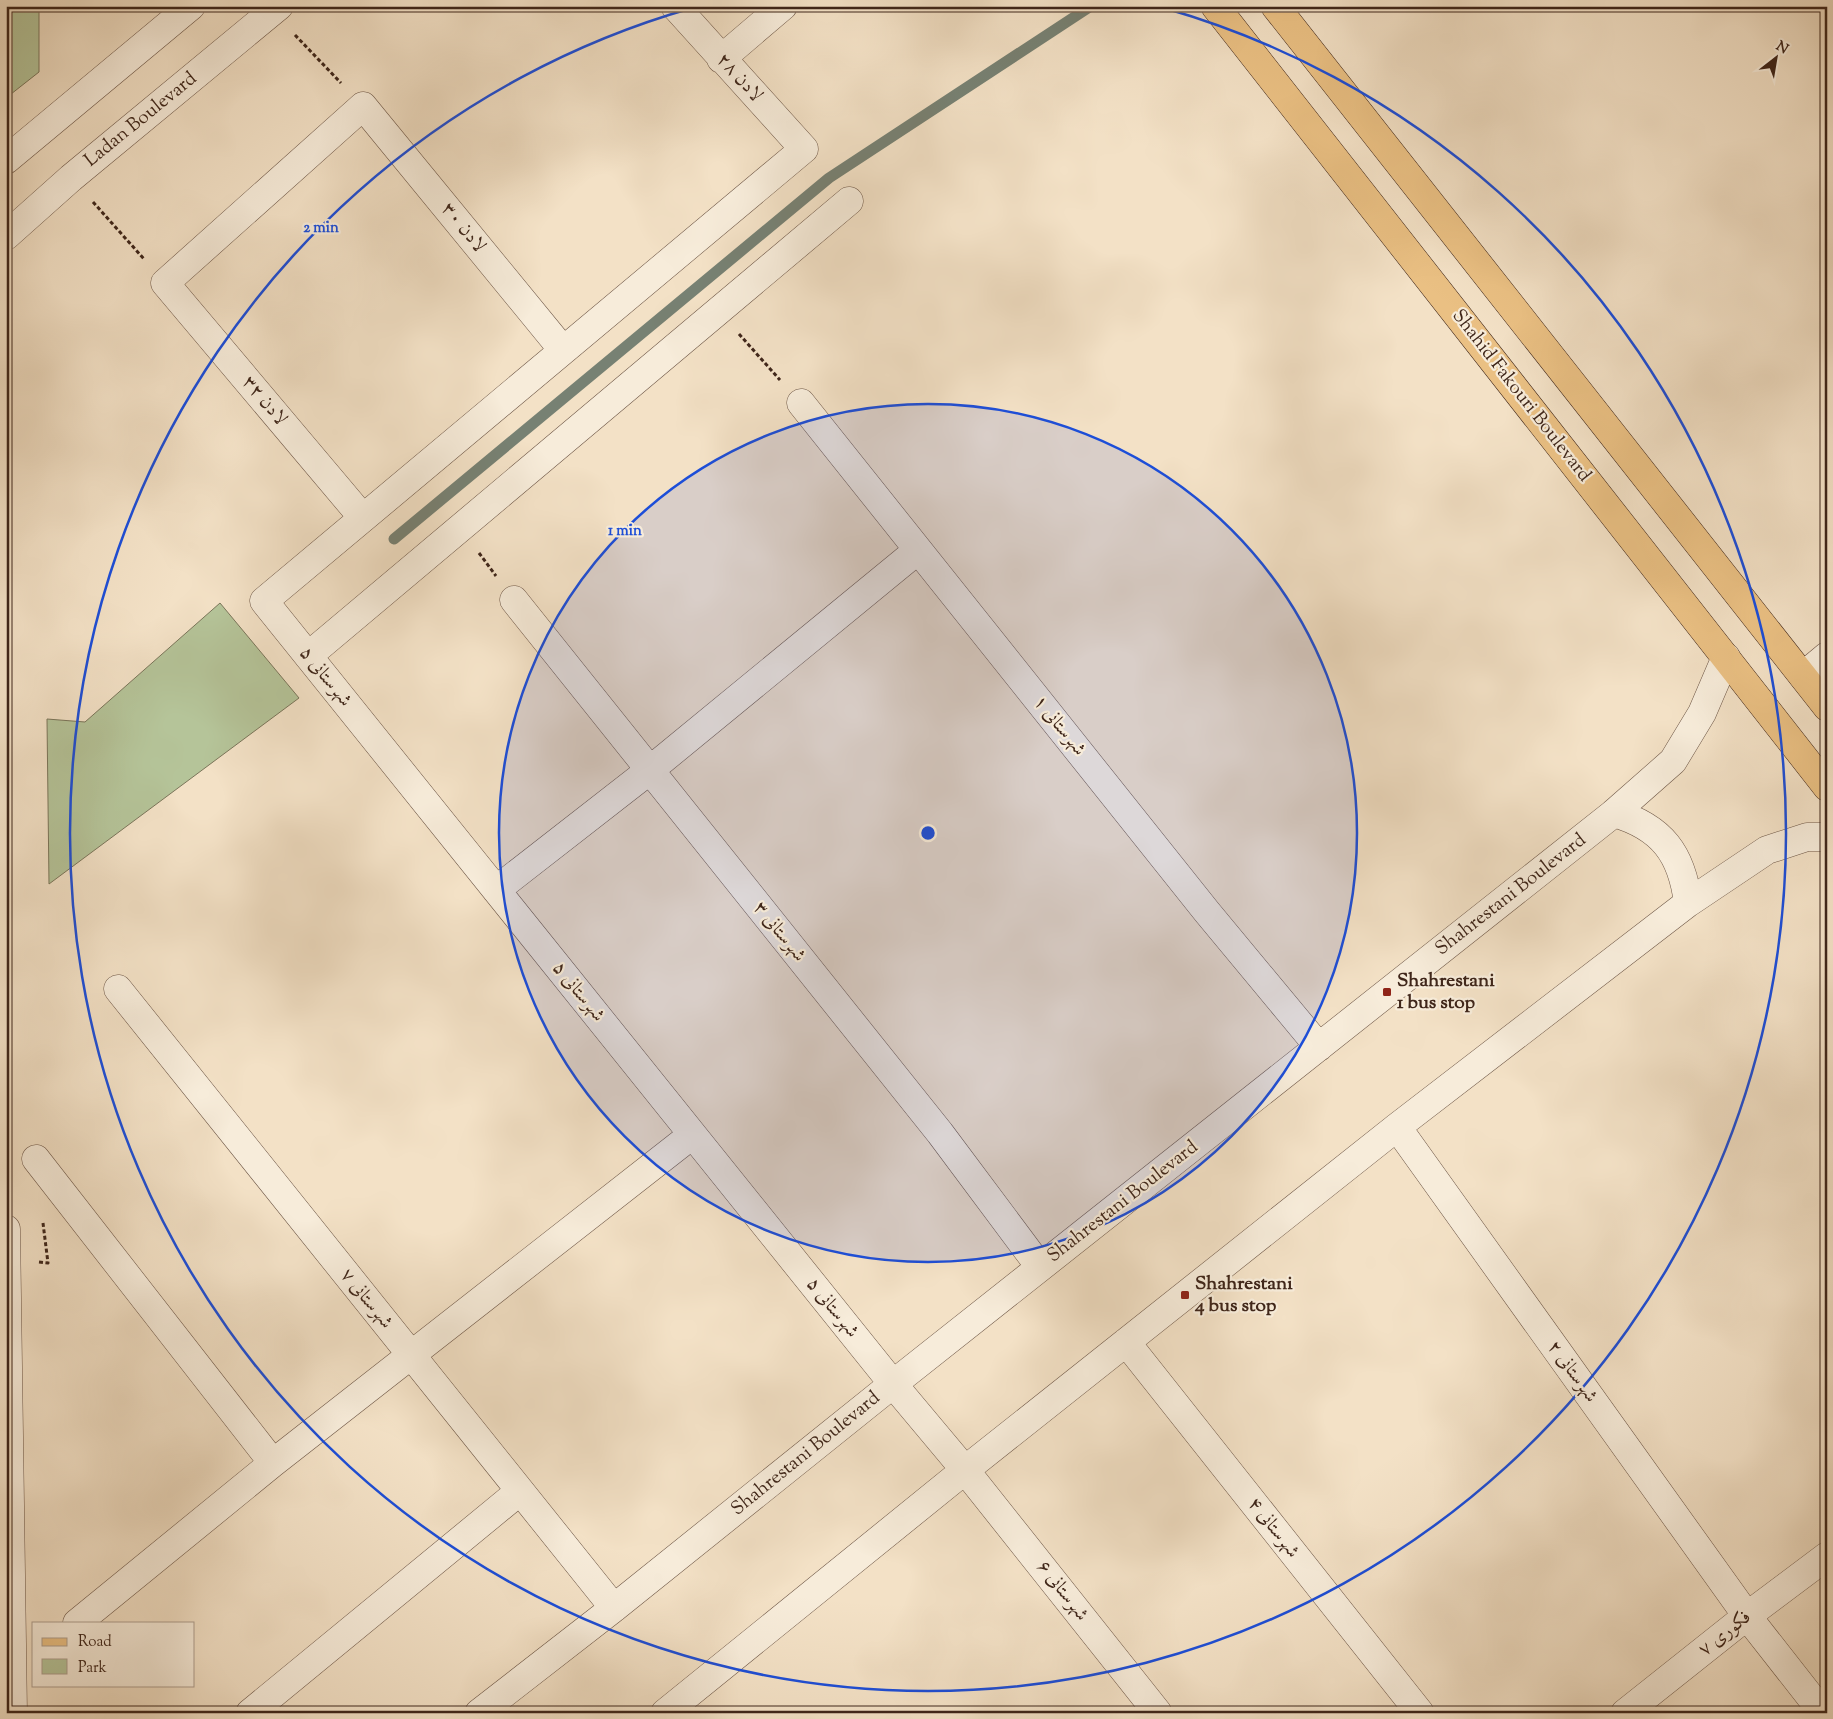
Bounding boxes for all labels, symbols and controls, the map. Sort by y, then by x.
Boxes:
north arrow [1750,32,1800,82]
text: N [1772,37,1792,60]
street label: لادن ۲۸ [710,47,768,109]
street label: Ladan Boulevard [79,66,203,174]
street label: لادن ۳۰ [434,197,492,259]
text: 2 min [303,218,339,239]
street label: Shahid Fakouri Boulevard [1445,304,1597,488]
street label: لادن ۳۲ [235,370,293,432]
text: 1 min [608,521,642,542]
street label: شهرستانی ۵ [292,641,358,713]
street label: شهرستانی ۱ [1026,690,1092,762]
centre of rings [919,824,937,842]
street label: Shahrestani Boulevard [1430,827,1592,963]
street label: شهرستانی ۳ [746,896,812,968]
street label: شهرستانی ۵ [545,956,611,1028]
place label: Shahrestani 1 bus stop [1397,968,1495,1017]
marker: Shahrestani 1 bus stop [1381,986,1393,998]
street label: Shahrestani Boulevard [1042,1134,1204,1270]
street label: شهرستانی ۷ [333,1263,399,1335]
place label: Shahrestani 4 bus stop [1194,1271,1293,1320]
street label: شهرستانی ۵ [799,1272,865,1344]
marker: Shahrestani 4 bus stop [1179,1289,1191,1301]
street label: شهرستانی ۲ [1540,1335,1604,1409]
street label: Shahrestani Boulevard [726,1385,887,1523]
street label: شهرستانی ۴ [1241,1492,1305,1564]
street label: شهرستانی ۶ [1030,1555,1094,1627]
street label: فکوری ۷ [1693,1605,1757,1663]
legend [32,1622,195,1686]
text: Road [78,1632,112,1653]
text: Park [78,1658,107,1679]

